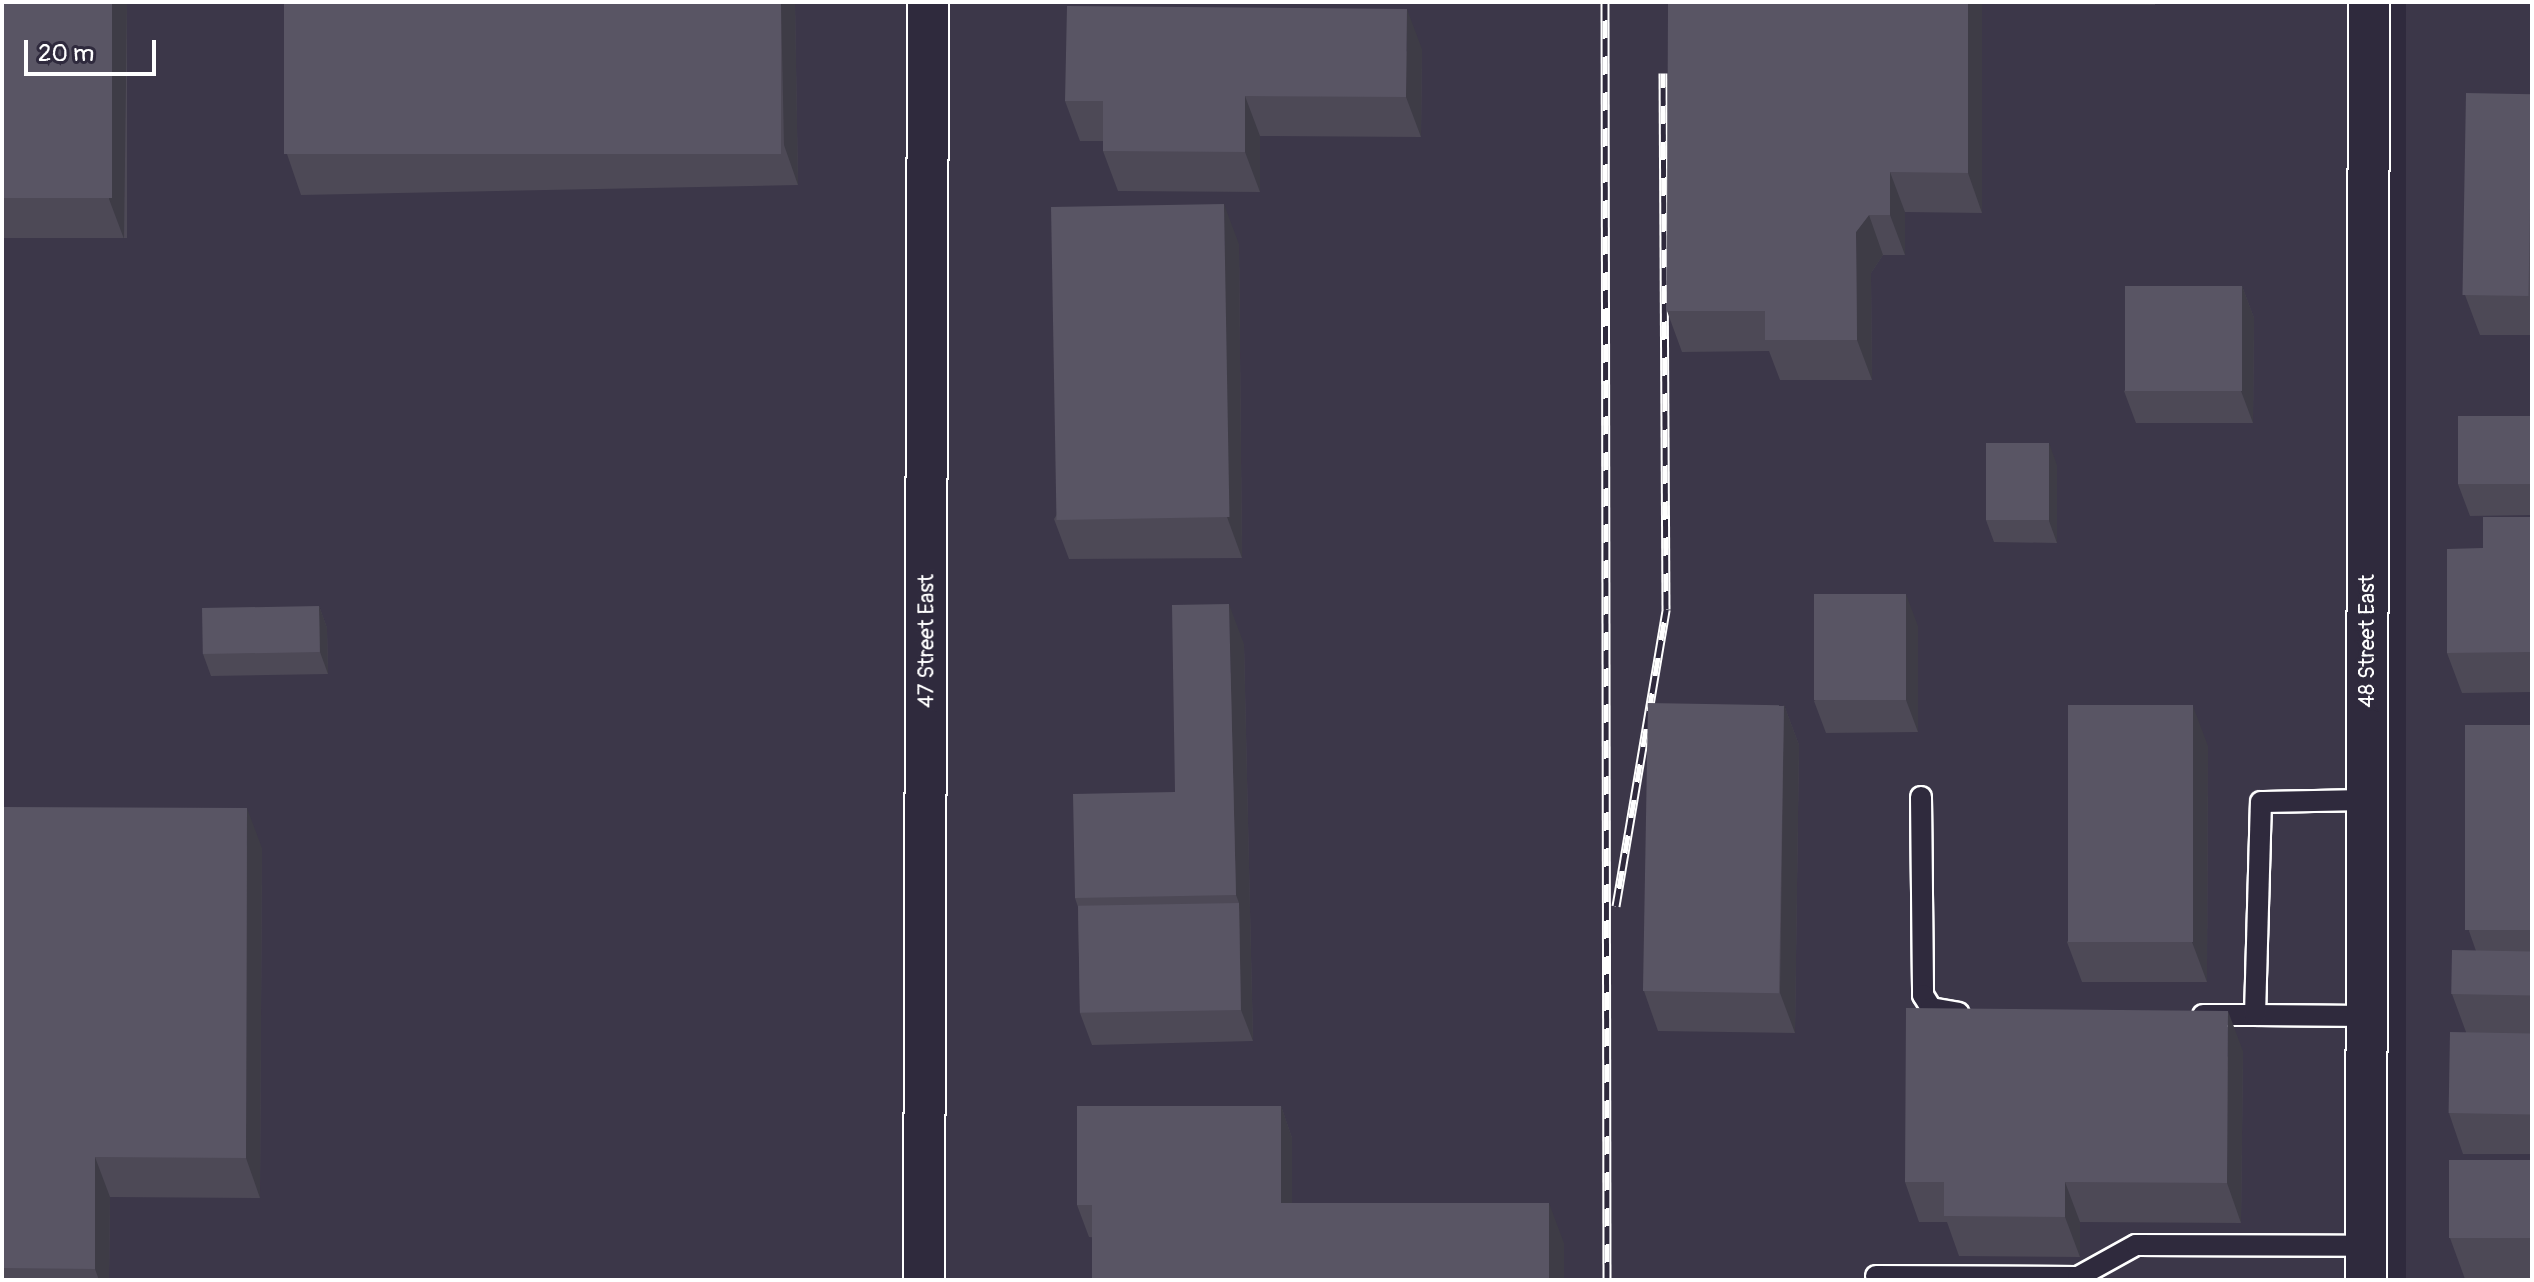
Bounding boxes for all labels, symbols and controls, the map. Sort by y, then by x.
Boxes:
scale bar [28,24,160,74]
text: 20 m [38,39,94,68]
street label: 47 Street East [914,574,940,708]
street label: 48 Street East [2355,574,2381,708]

